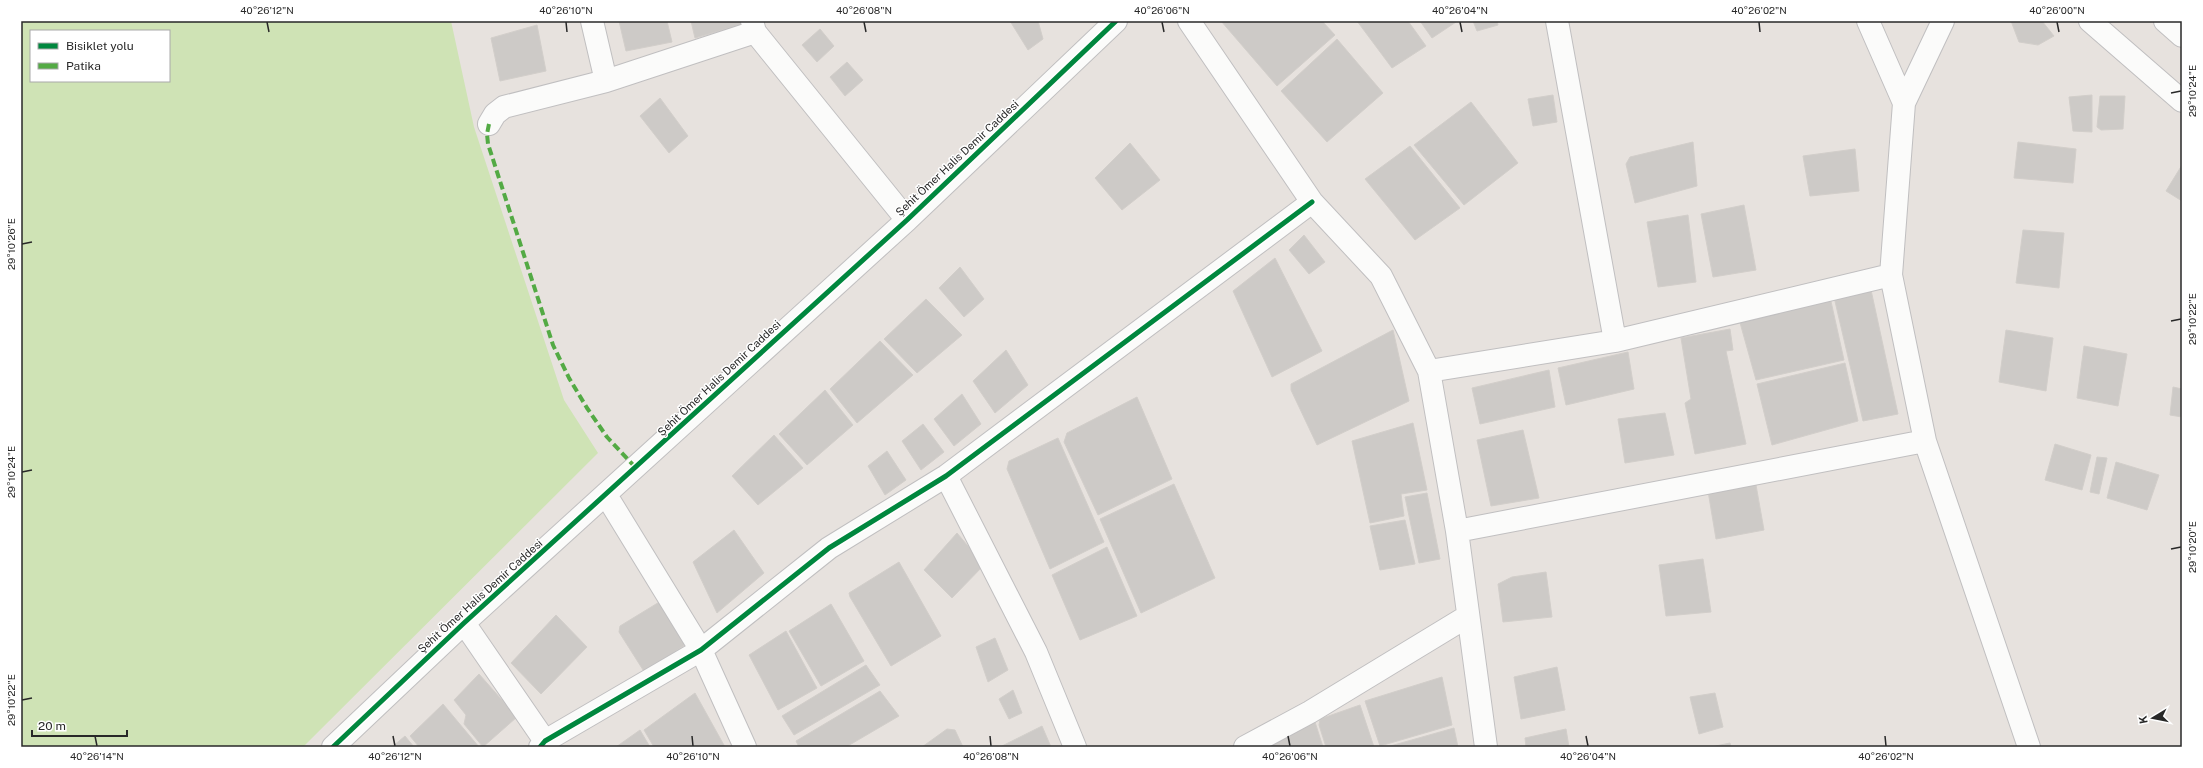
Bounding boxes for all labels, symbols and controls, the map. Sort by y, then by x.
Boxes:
text: 40°26'12"N [240,4,294,16]
text: 40°26'10"N [539,4,593,16]
text: 40°26'08"N [836,4,892,16]
text: 40°26'06"N [1134,4,1190,16]
text: 40°26'04"N [1432,4,1488,16]
text: 40°26'02"N [1731,4,1787,16]
text: 40°26'00"N [2029,4,2085,16]
legend [30,30,170,82]
text: Bisiklet yolu [66,39,134,53]
text: Patika [66,59,101,73]
text: 29°10'24"E [2186,65,2198,117]
street label: Şehit Ömer Halis Demir Caddesi [892,97,1022,219]
text: 29°10'26"E [5,218,17,270]
text: 29°10'22"E [2186,293,2198,345]
street label: Şehit Ömer Halis Demir Caddesi [654,317,784,439]
text: 29°10'24"E [5,446,17,498]
text: 29°10'20"E [2186,521,2198,573]
street label: Şehit Ömer Halis Demir Caddesi [415,536,545,656]
text: 29°10'22"E [5,674,17,726]
north arrow [2133,698,2173,738]
scale bar [32,712,127,738]
text: K [2137,715,2150,725]
text: 20 m [38,719,66,733]
text: 40°26'14"N [70,750,124,762]
text: 40°26'12"N [368,750,422,762]
text: 40°26'10"N [666,750,720,762]
text: 40°26'08"N [963,750,1019,762]
text: 40°26'06"N [1262,750,1318,762]
text: 40°26'04"N [1560,750,1616,762]
text: 40°26'02"N [1858,750,1914,762]

